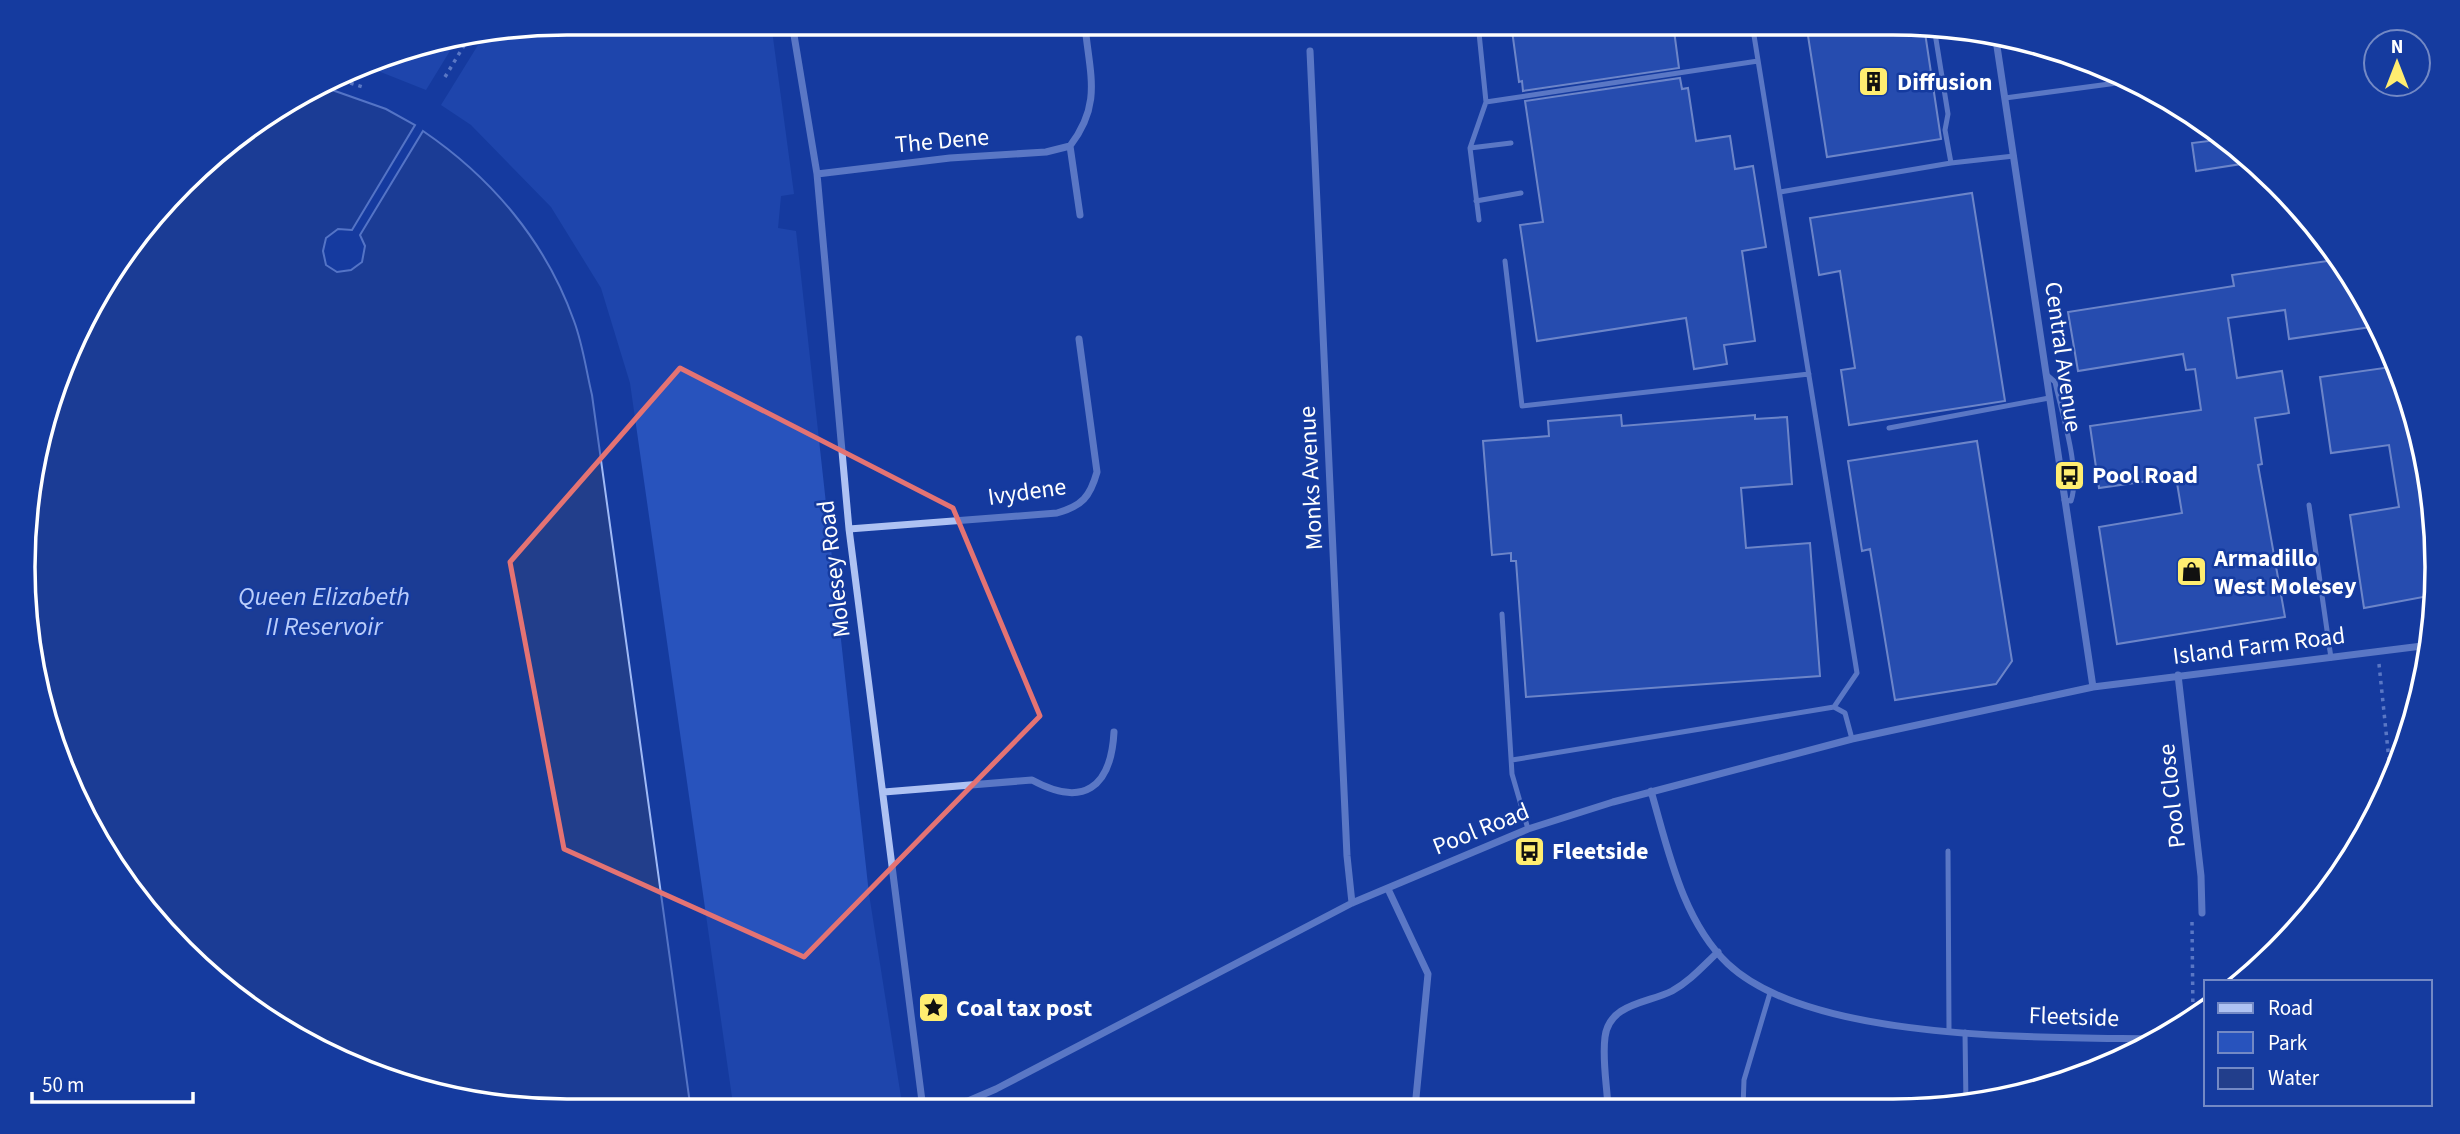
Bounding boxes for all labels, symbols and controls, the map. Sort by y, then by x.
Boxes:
north arrow [2362,28,2432,98]
text: N [2391,34,2403,61]
building icon: Diffusion [1857,65,1891,99]
place label: Diffusion [1897,65,1993,100]
street label: The Dene [893,119,991,163]
street label: Central Avenue [2035,280,2091,434]
street label: Monks Avenue [1290,405,1332,551]
bus stop icon: Pool Road [2052,458,2086,492]
place label: Pool Road [2092,458,2198,493]
street label: Ivydene [985,469,1069,515]
street label: Molesey Road [808,498,860,640]
place label: Armadillo West Molesey [2213,541,2357,604]
shop icon: Armadillo West Molesey [2174,555,2208,589]
water label: Queen Elizabeth II Reservoir [238,578,410,645]
street label: Island Farm Road [2171,618,2347,674]
street label: Pool Close [2149,742,2195,850]
street label: Pool Road [1427,794,1535,864]
bus stop icon: Fleetside [1512,834,1546,868]
place label: Fleetside [1552,834,1648,869]
legend [2204,980,2432,1106]
place icon: Coal tax post [916,991,950,1025]
place label: Coal tax post [956,991,1092,1026]
text: Road [2268,993,2313,1023]
street label: Fleetside [2028,998,2120,1036]
text: Park [2268,1028,2308,1058]
scale bar [32,1060,192,1104]
text: Water [2268,1063,2320,1093]
text: 50 m [42,1070,84,1100]

